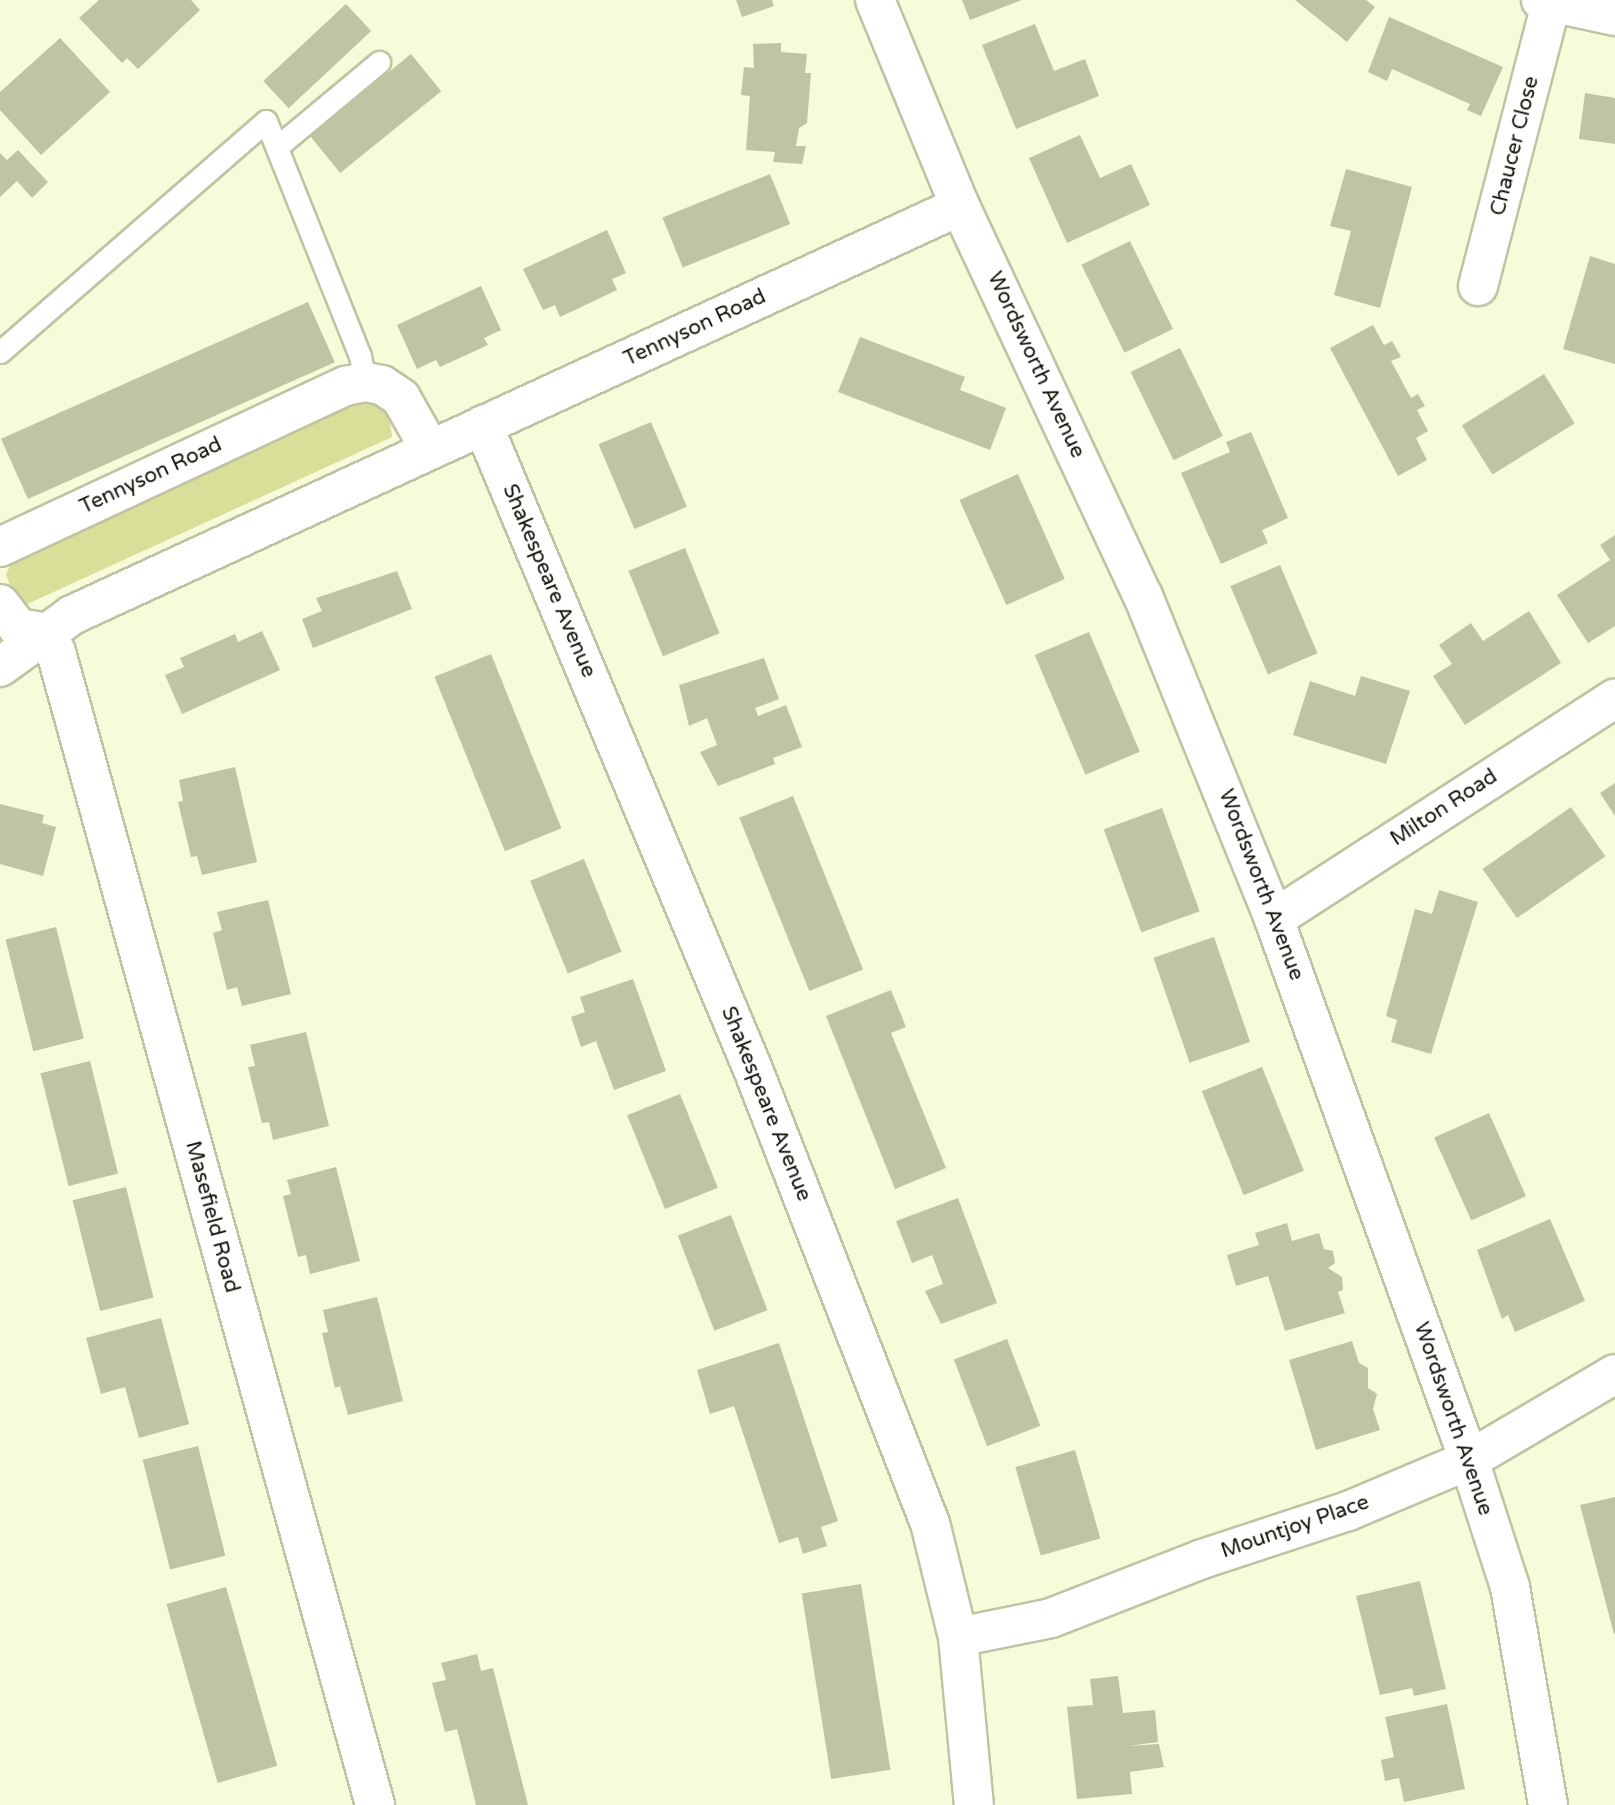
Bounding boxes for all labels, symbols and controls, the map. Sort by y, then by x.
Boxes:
street label: Chaucer Close [1485,74,1545,218]
street label: Wordsworth Avenue [982,268,1090,462]
street label: Tennyson Road [620,284,770,372]
street label: Tennyson Road [76,432,226,520]
street label: Shakespeare Avenue [497,480,601,682]
street label: Milton Road [1386,764,1502,852]
street label: Wordsworth Avenue [1213,786,1309,984]
street label: Shakespeare Avenue [715,1003,817,1205]
street label: Masefield Road [180,1138,244,1296]
street label: Wordsworth Avenue [1408,1319,1498,1519]
street label: Mountjoy Place [1218,1490,1372,1564]

